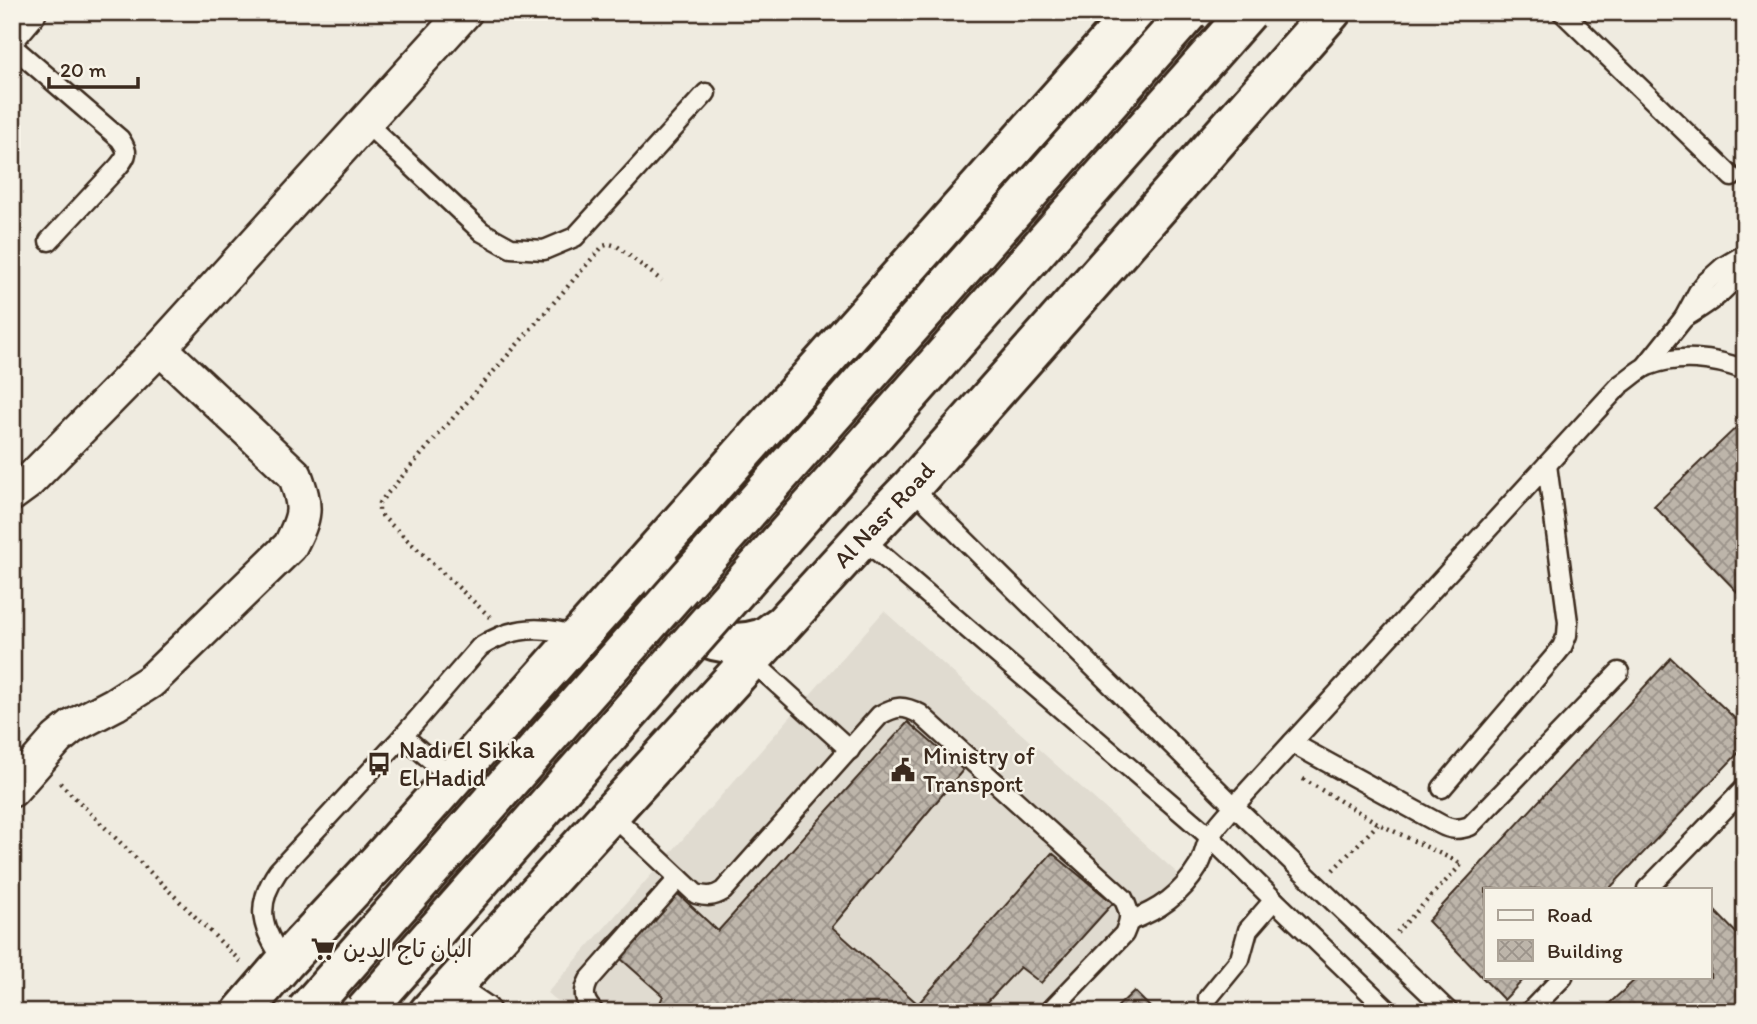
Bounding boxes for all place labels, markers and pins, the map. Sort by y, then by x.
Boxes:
place label: Nadi El Sikka El Hadid [399,735,535,792]
place label: Ministry of Transport [923,741,1036,798]
bus stop icon: Nadi El Sikka El Hadid [365,750,393,778]
public building icon: Ministry of Transport [889,756,917,784]
place label: البان تاج الدين [343,934,472,965]
supermarket icon: البان تاج الدين [309,935,337,963]

